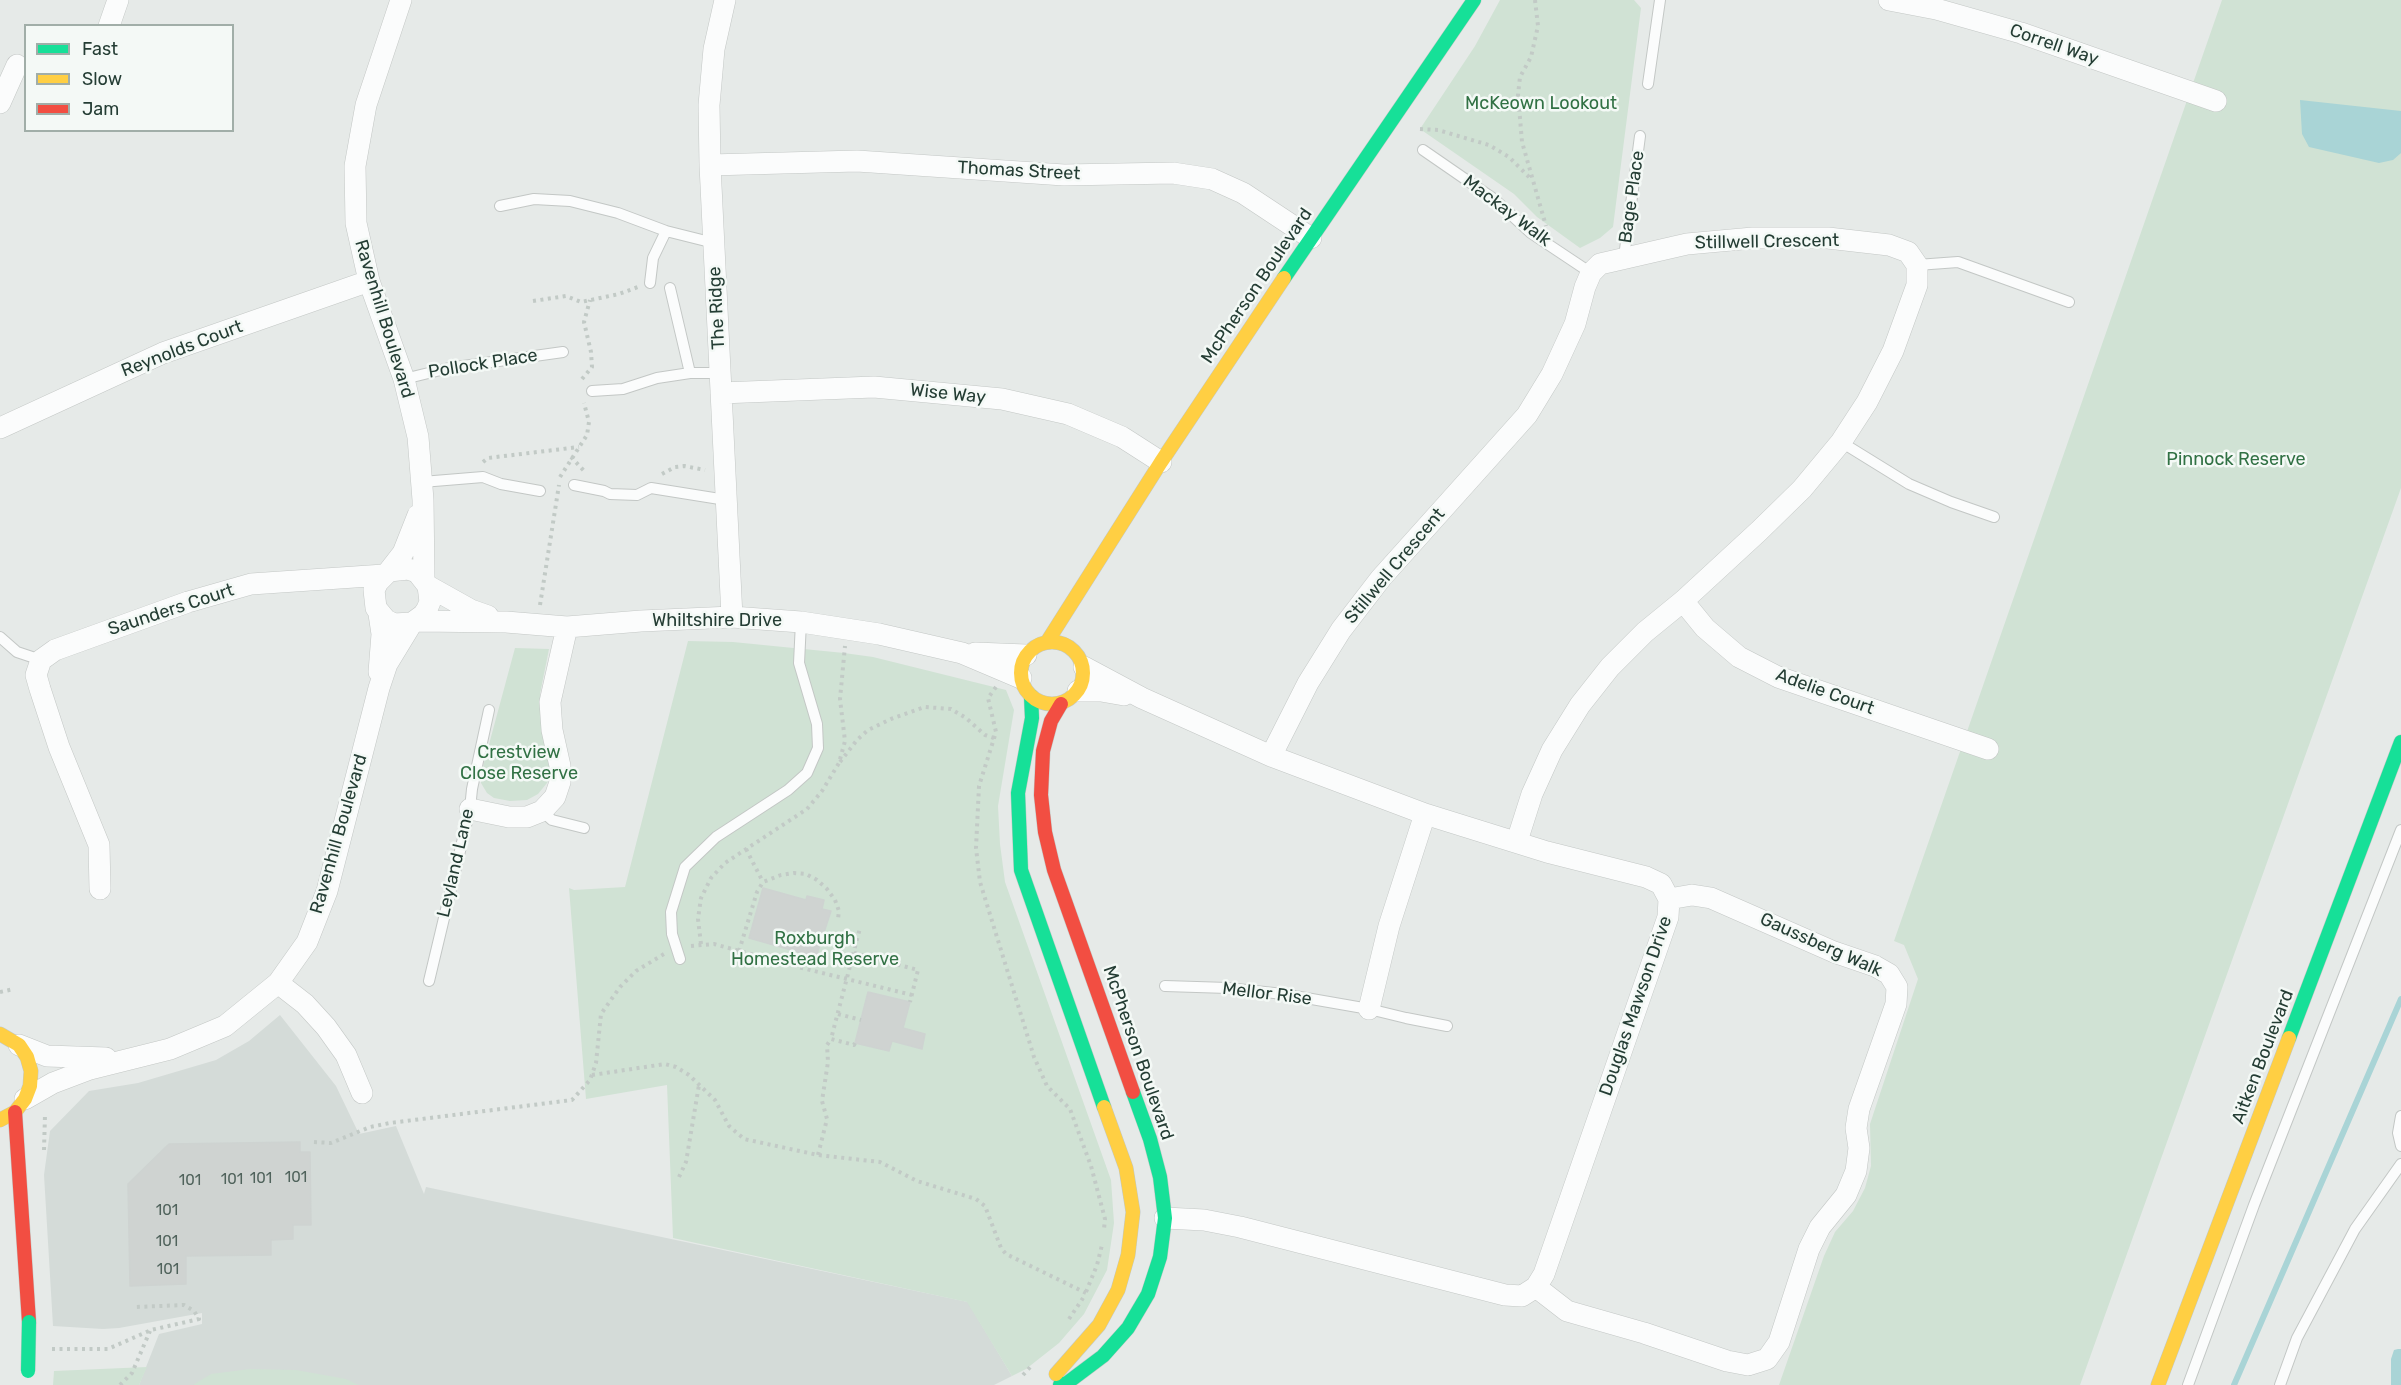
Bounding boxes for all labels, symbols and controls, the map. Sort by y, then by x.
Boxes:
street label: Correll Way [2007,20,2101,70]
legend [24,24,234,132]
text: Fast [82,38,118,60]
text: Slow [82,68,122,90]
park label: McKeown Lookout [1465,93,1617,115]
text: Jam [82,98,119,120]
street label: Bage Place [1615,149,1649,245]
street label: Thomas Street [957,157,1081,185]
street label: Mackay Walk [1459,171,1555,251]
street label: McPherson Boulevard [1197,204,1317,368]
street label: Stillwell Crescent [1695,230,1839,254]
street label: Ravenhill Boulevard [350,237,418,401]
street label: The Ridge [704,266,730,350]
street label: Reynolds Court [118,316,246,382]
street label: Pollock Place [427,345,539,383]
street label: Wise Way [909,379,987,409]
park label: Pinnock Reserve [2166,449,2306,471]
street label: Stillwell Crescent [1340,504,1450,628]
street label: Saunders Court [105,579,237,641]
street label: Whiltshire Drive [652,610,782,632]
street label: Adelie Court [1773,664,1877,720]
park label: Crestview Close Reserve [460,742,578,784]
street label: Ravenhill Boulevard [306,752,372,916]
street label: Leyland Lane [433,806,479,920]
street label: Gaussberg Walk [1756,908,1886,982]
street label: Douglas Mawson Drive [1595,913,1677,1099]
park label: Roxburgh Homestead Reserve [731,928,899,970]
street label: McPherson Boulevard [1098,963,1178,1143]
street label: Mellor Rise [1221,978,1313,1010]
street label: Aitken Boulevard [2227,987,2299,1127]
house number: 101 [285,1169,307,1187]
house number: 101 [250,1170,272,1188]
house number: 101 [221,1171,243,1189]
house number: 101 [179,1172,201,1190]
house number: 101 [156,1202,178,1220]
house number: 101 [156,1233,178,1251]
house number: 101 [157,1261,179,1279]

